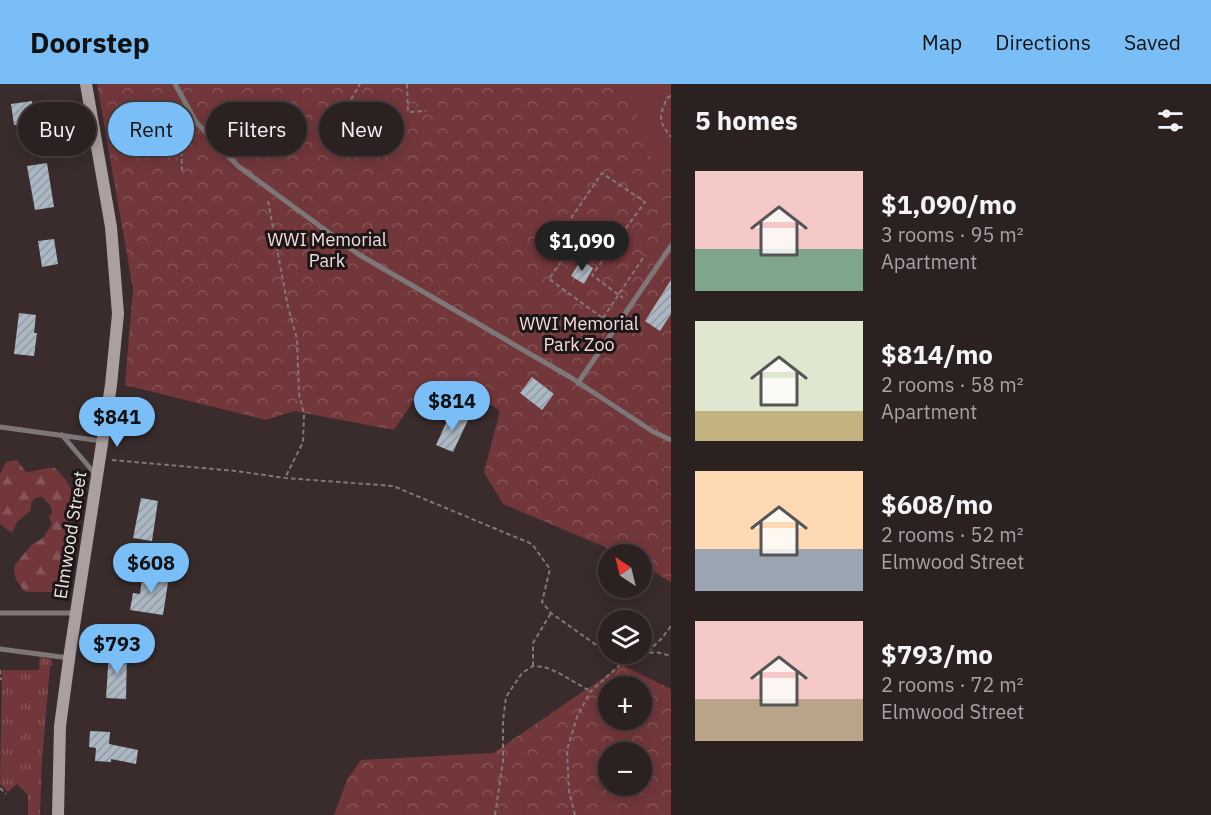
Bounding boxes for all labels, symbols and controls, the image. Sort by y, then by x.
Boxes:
text: Doorstep [30,24,150,61]
text: Map [922,28,962,56]
text: Directions [995,28,1091,56]
text: Saved [1124,28,1181,56]
chip: Buy [18,102,96,156]
chip: Rent [108,102,194,156]
chip: Filters [206,102,307,156]
chip: New [319,102,404,156]
text: 5 homes [695,103,798,137]
icon: filters [1154,104,1187,137]
text: $1,090/mo [881,187,1017,221]
icon: home [743,195,815,267]
pin: $1,090 [533,221,631,272]
text: 3 rooms · 95 m² [881,221,1024,248]
text: $1,090 [549,227,615,254]
park label: WWI Memorial Park [267,228,387,272]
text: Apartment [881,248,977,275]
park label: WWI Memorial Park Zoo [519,312,639,356]
text: $814/mo [881,337,993,371]
icon: home [743,345,815,417]
text: 2 rooms · 58 m² [881,371,1024,398]
pin: $814 [416,381,488,432]
text: $814 [428,387,476,414]
pin: $841 [81,397,153,448]
text: Apartment [881,398,977,425]
text: $841 [93,403,141,430]
street label: Elmwood Street [49,470,91,600]
text: $608/mo [881,487,993,521]
icon: home [743,495,815,567]
text: 2 rooms · 52 m² [881,521,1024,548]
pin: $608 [115,543,187,594]
north arrow [598,544,652,598]
map controls [598,544,652,796]
text: Elmwood Street [881,548,1024,575]
text: $608 [127,549,175,576]
button: layers [598,610,652,664]
pin: $793 [81,624,153,675]
text: $793 [93,630,141,657]
text: $793/mo [881,637,993,671]
icon: home [743,645,815,717]
text: 2 rooms · 72 m² [881,671,1024,698]
button: + [598,676,652,730]
text: Elmwood Street [881,698,1024,725]
button: − [598,742,652,796]

